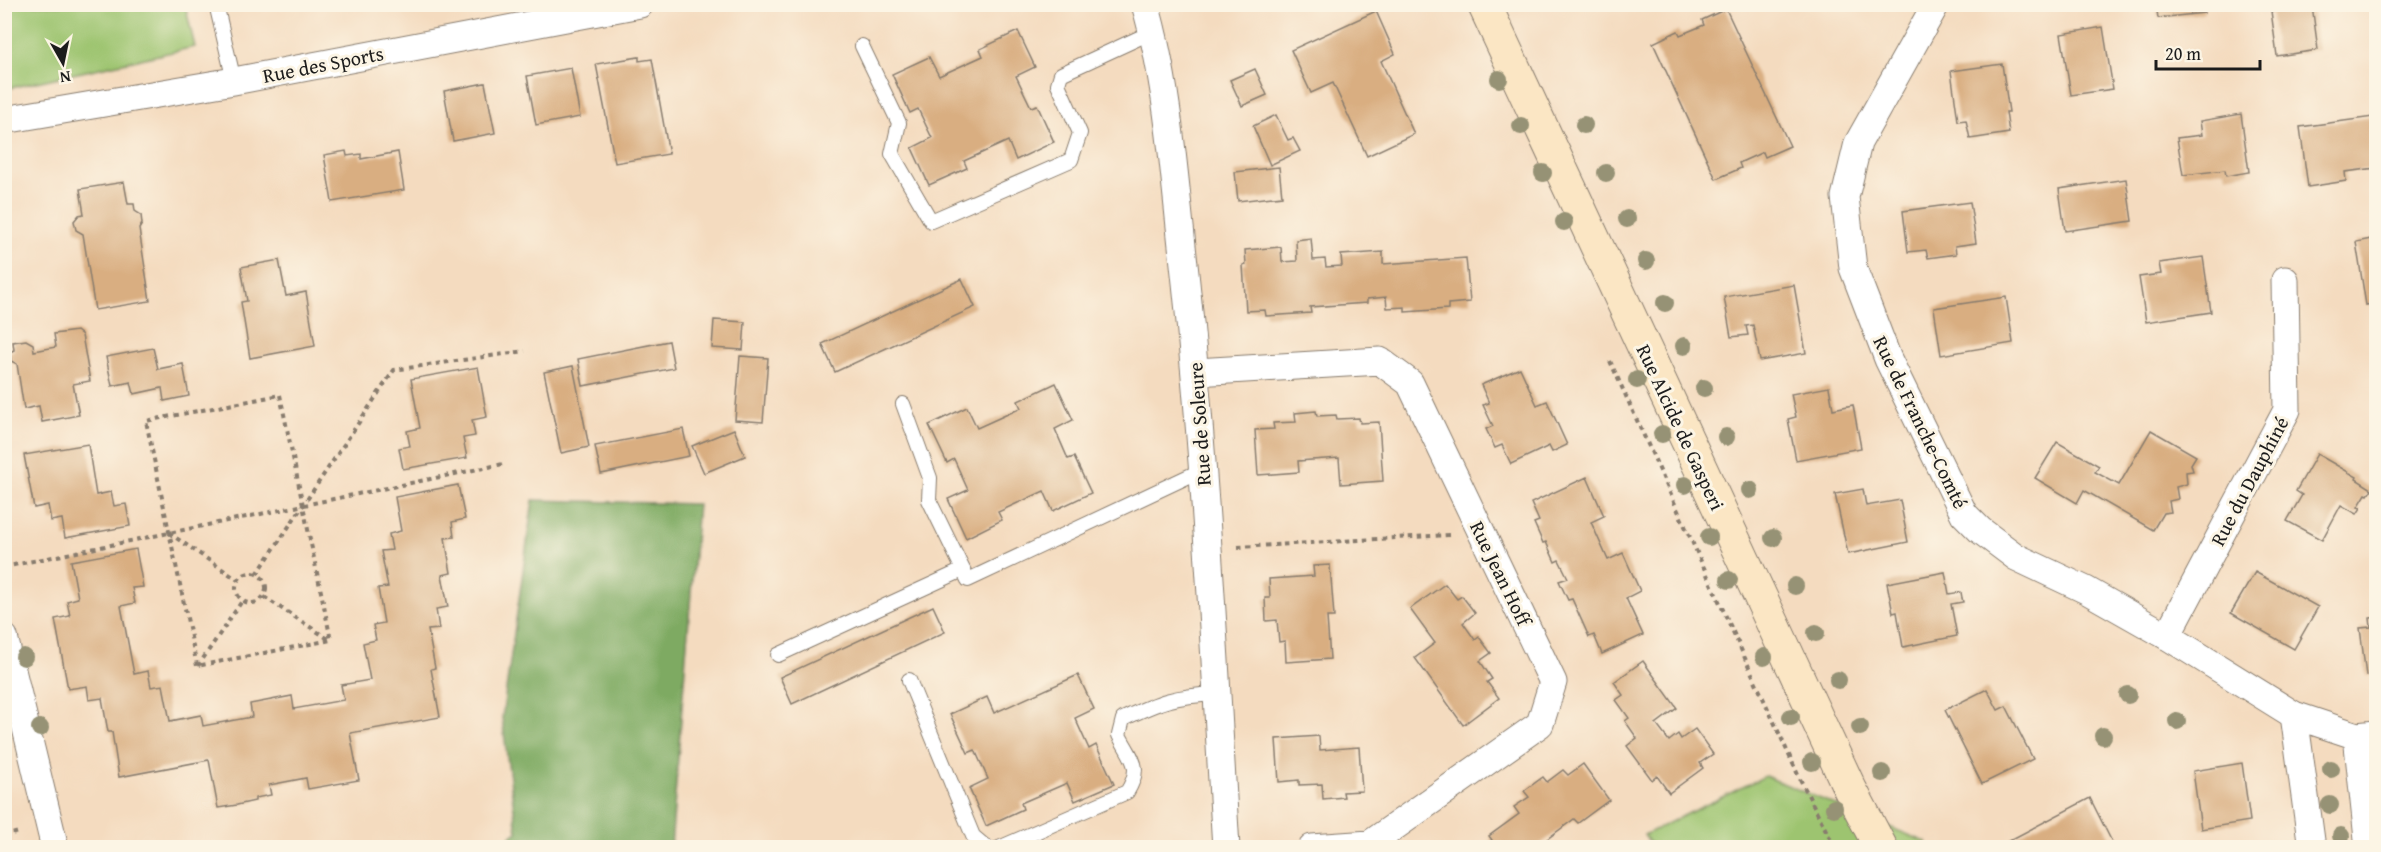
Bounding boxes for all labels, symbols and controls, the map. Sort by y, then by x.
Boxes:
north arrow [33,33,93,93]
scale bar [2156,33,2260,71]
street label: Rue des Sports [260,38,386,90]
text: 20 m [2165,40,2201,67]
text: N [58,65,73,91]
street label: Rue de Franche-Comté [1867,331,1975,513]
street label: Rue Alcide de Gasperi [1630,339,1732,515]
street label: Rue de Soleure [1180,361,1218,487]
street label: Rue du Dauphiné [2203,411,2295,551]
street label: Rue Jean Hoff [1463,516,1540,632]

